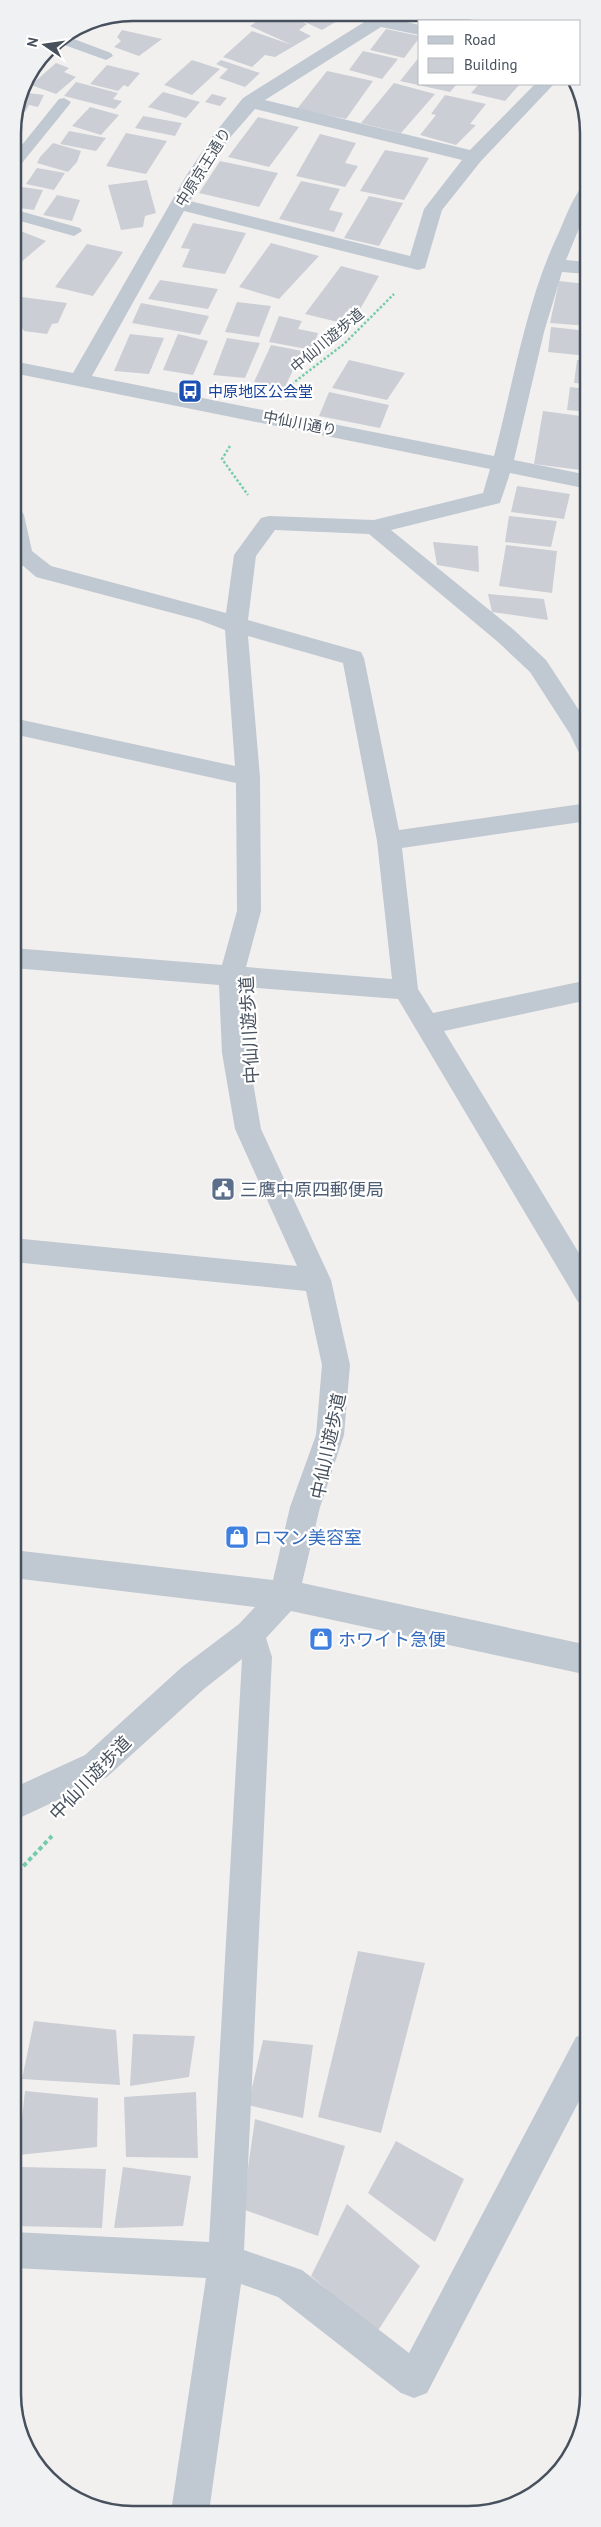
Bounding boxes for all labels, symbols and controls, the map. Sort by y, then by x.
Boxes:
north arrow [20,20,70,70]
legend [418,20,581,85]
text: Road [464,30,496,49]
text: N [23,36,42,49]
text: Building [464,55,518,74]
street label: 中原京王通り [171,124,235,210]
street label: 中仙川遊歩道 [286,304,368,376]
bus stop icon: 中原地区公会堂 [177,378,203,404]
place label: 中原地区公会堂 [208,382,313,401]
street label: 中仙川通り [261,407,339,439]
street label: 中仙川遊歩道 [235,975,263,1085]
public building icon: 三鷹中原四郵便局 [210,1176,236,1202]
place label: 三鷹中原四郵便局 [240,1178,384,1201]
street label: 中仙川遊歩道 [306,1391,350,1501]
shop icon: ロマン美容室 [224,1524,250,1550]
place label: ロマン美容室 [254,1526,362,1549]
shop icon: ホワイト急便 [308,1626,334,1652]
place label: ホワイト急便 [338,1628,446,1651]
street label: 中仙川遊歩道 [44,1731,136,1825]

